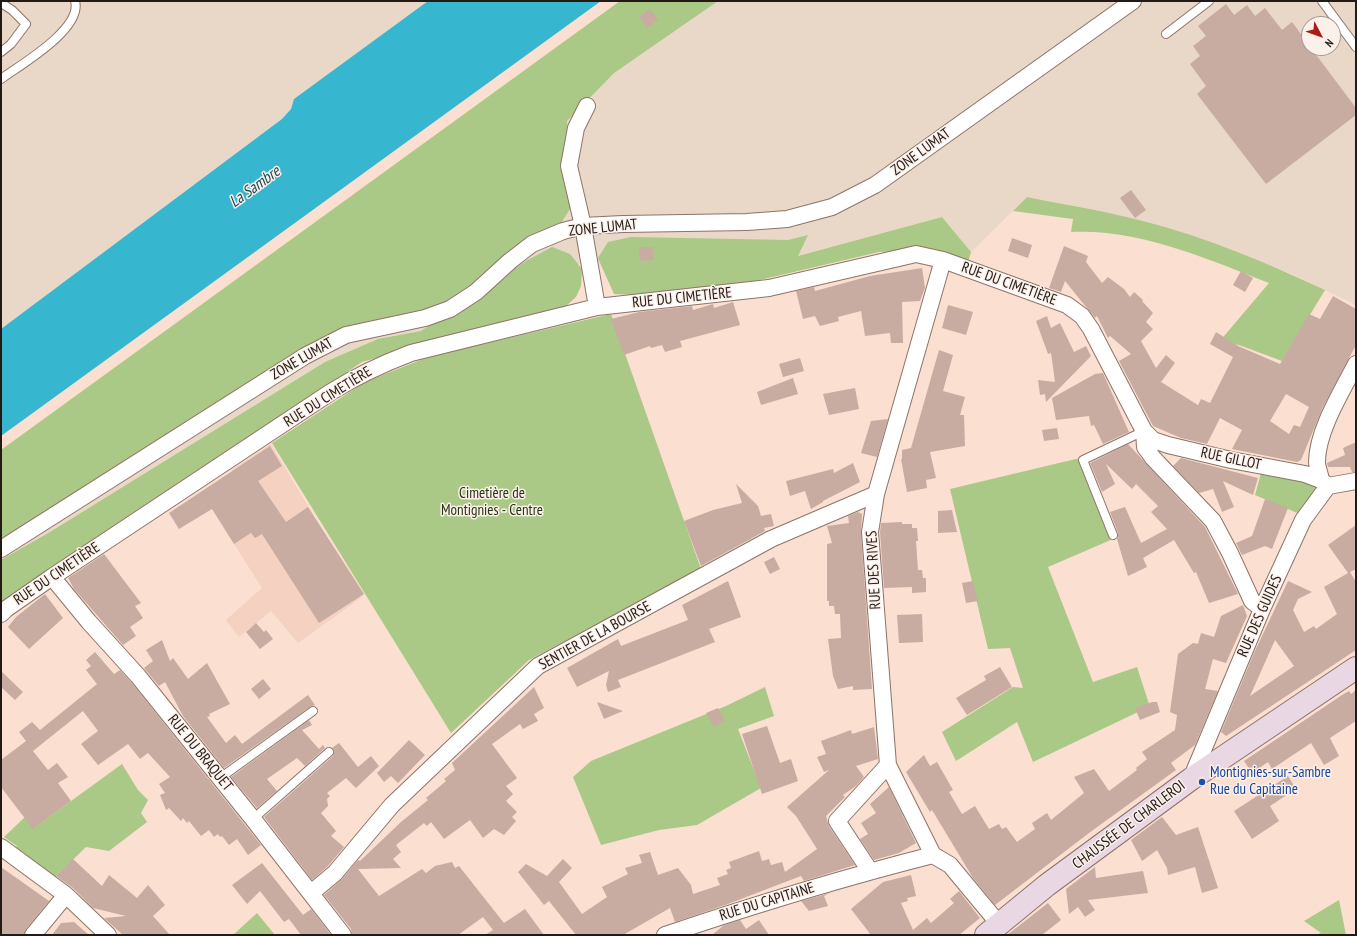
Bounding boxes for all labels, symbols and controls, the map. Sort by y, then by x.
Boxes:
north arrow [1301,16,1341,56]
text: N [1322,36,1337,50]
street label: ZONE LUMAT [888,125,954,179]
water label: La Sambre [226,162,284,212]
street label: ZONE LUMAT [568,215,638,241]
street label: RUE DU CIMETIÈRE [959,258,1059,310]
street label: RUE DU CIMETIÈRE [631,284,733,312]
street label: ZONE LUMAT [268,334,336,384]
street label: RUE DU CIMETIÈRE [281,363,375,431]
street label: RUE GILLOT [1199,444,1263,474]
park label: Cimetière de Montignies - Centre [441,485,543,520]
street label: RUE DES RIVES [863,530,885,610]
street label: RUE DU CIMETIÈRE [10,539,104,609]
street label: RUE DES GUIDES [1234,572,1286,660]
street label: SENTIER DE LA BOURSE [536,598,654,674]
street label: RUE DU BRAQUET [164,711,236,795]
place label: Montignies-sur-Sambre Rue du Capitaine [1210,764,1331,799]
street label: CHAUSSÉE DE CHARLEROI [1069,777,1189,873]
marker: Montignies-sur-Sambre Rue du Capitaine [1197,777,1207,787]
street label: RUE DU CAPITAINE [717,879,817,925]

